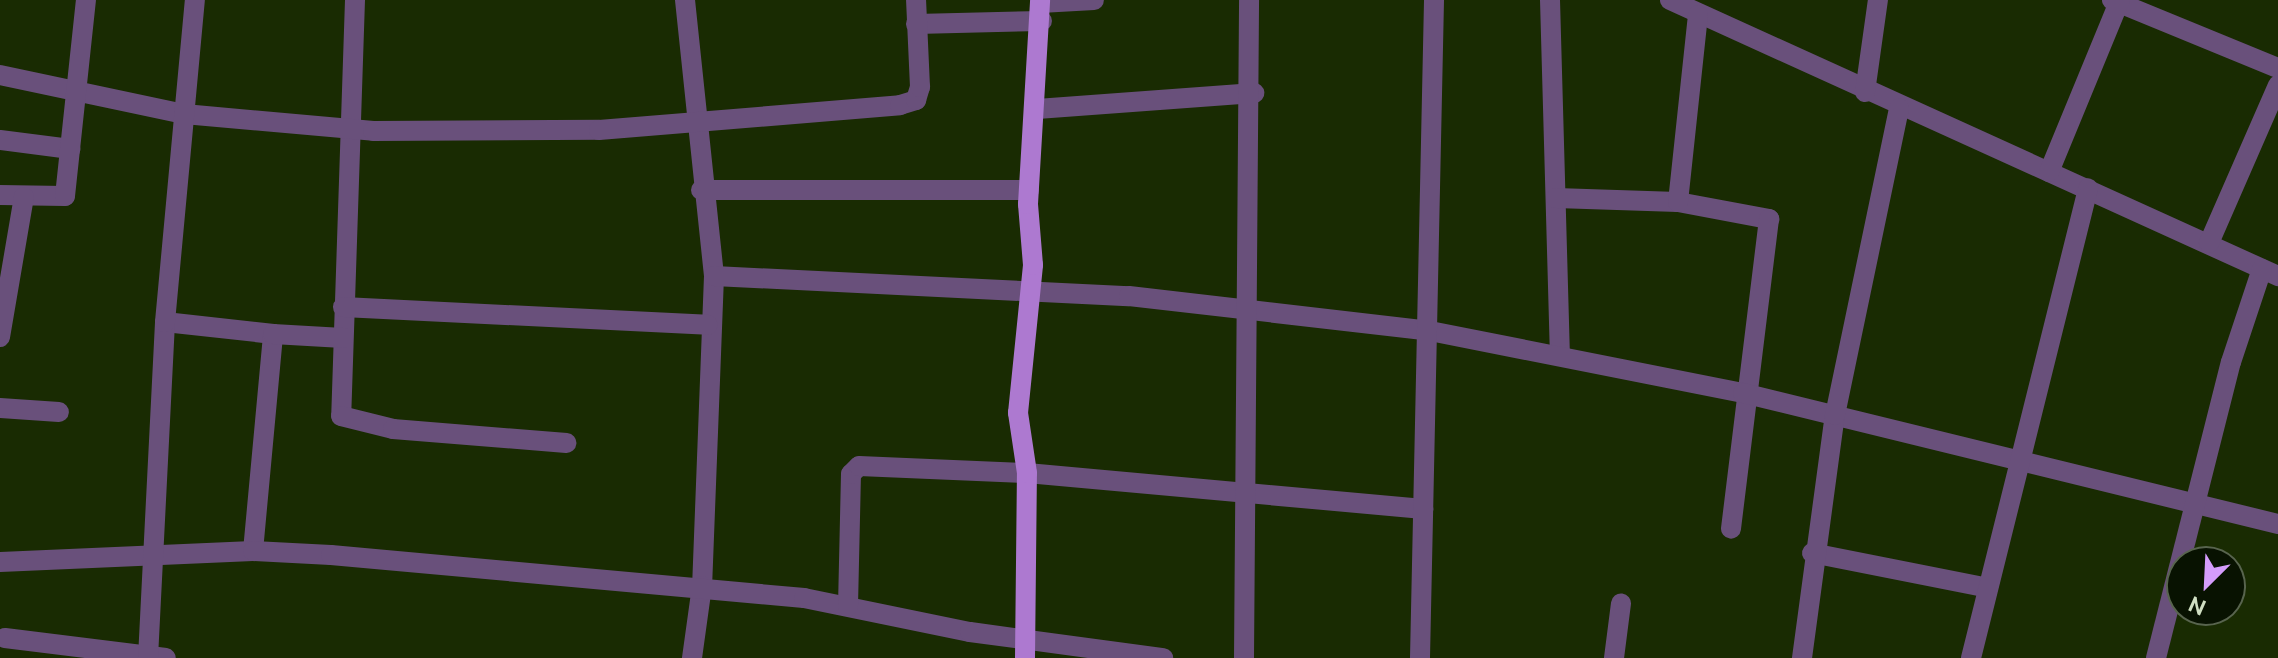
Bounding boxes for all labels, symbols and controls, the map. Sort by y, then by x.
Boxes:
north arrow [2166,546,2246,626]
text: N [2184,592,2209,621]

